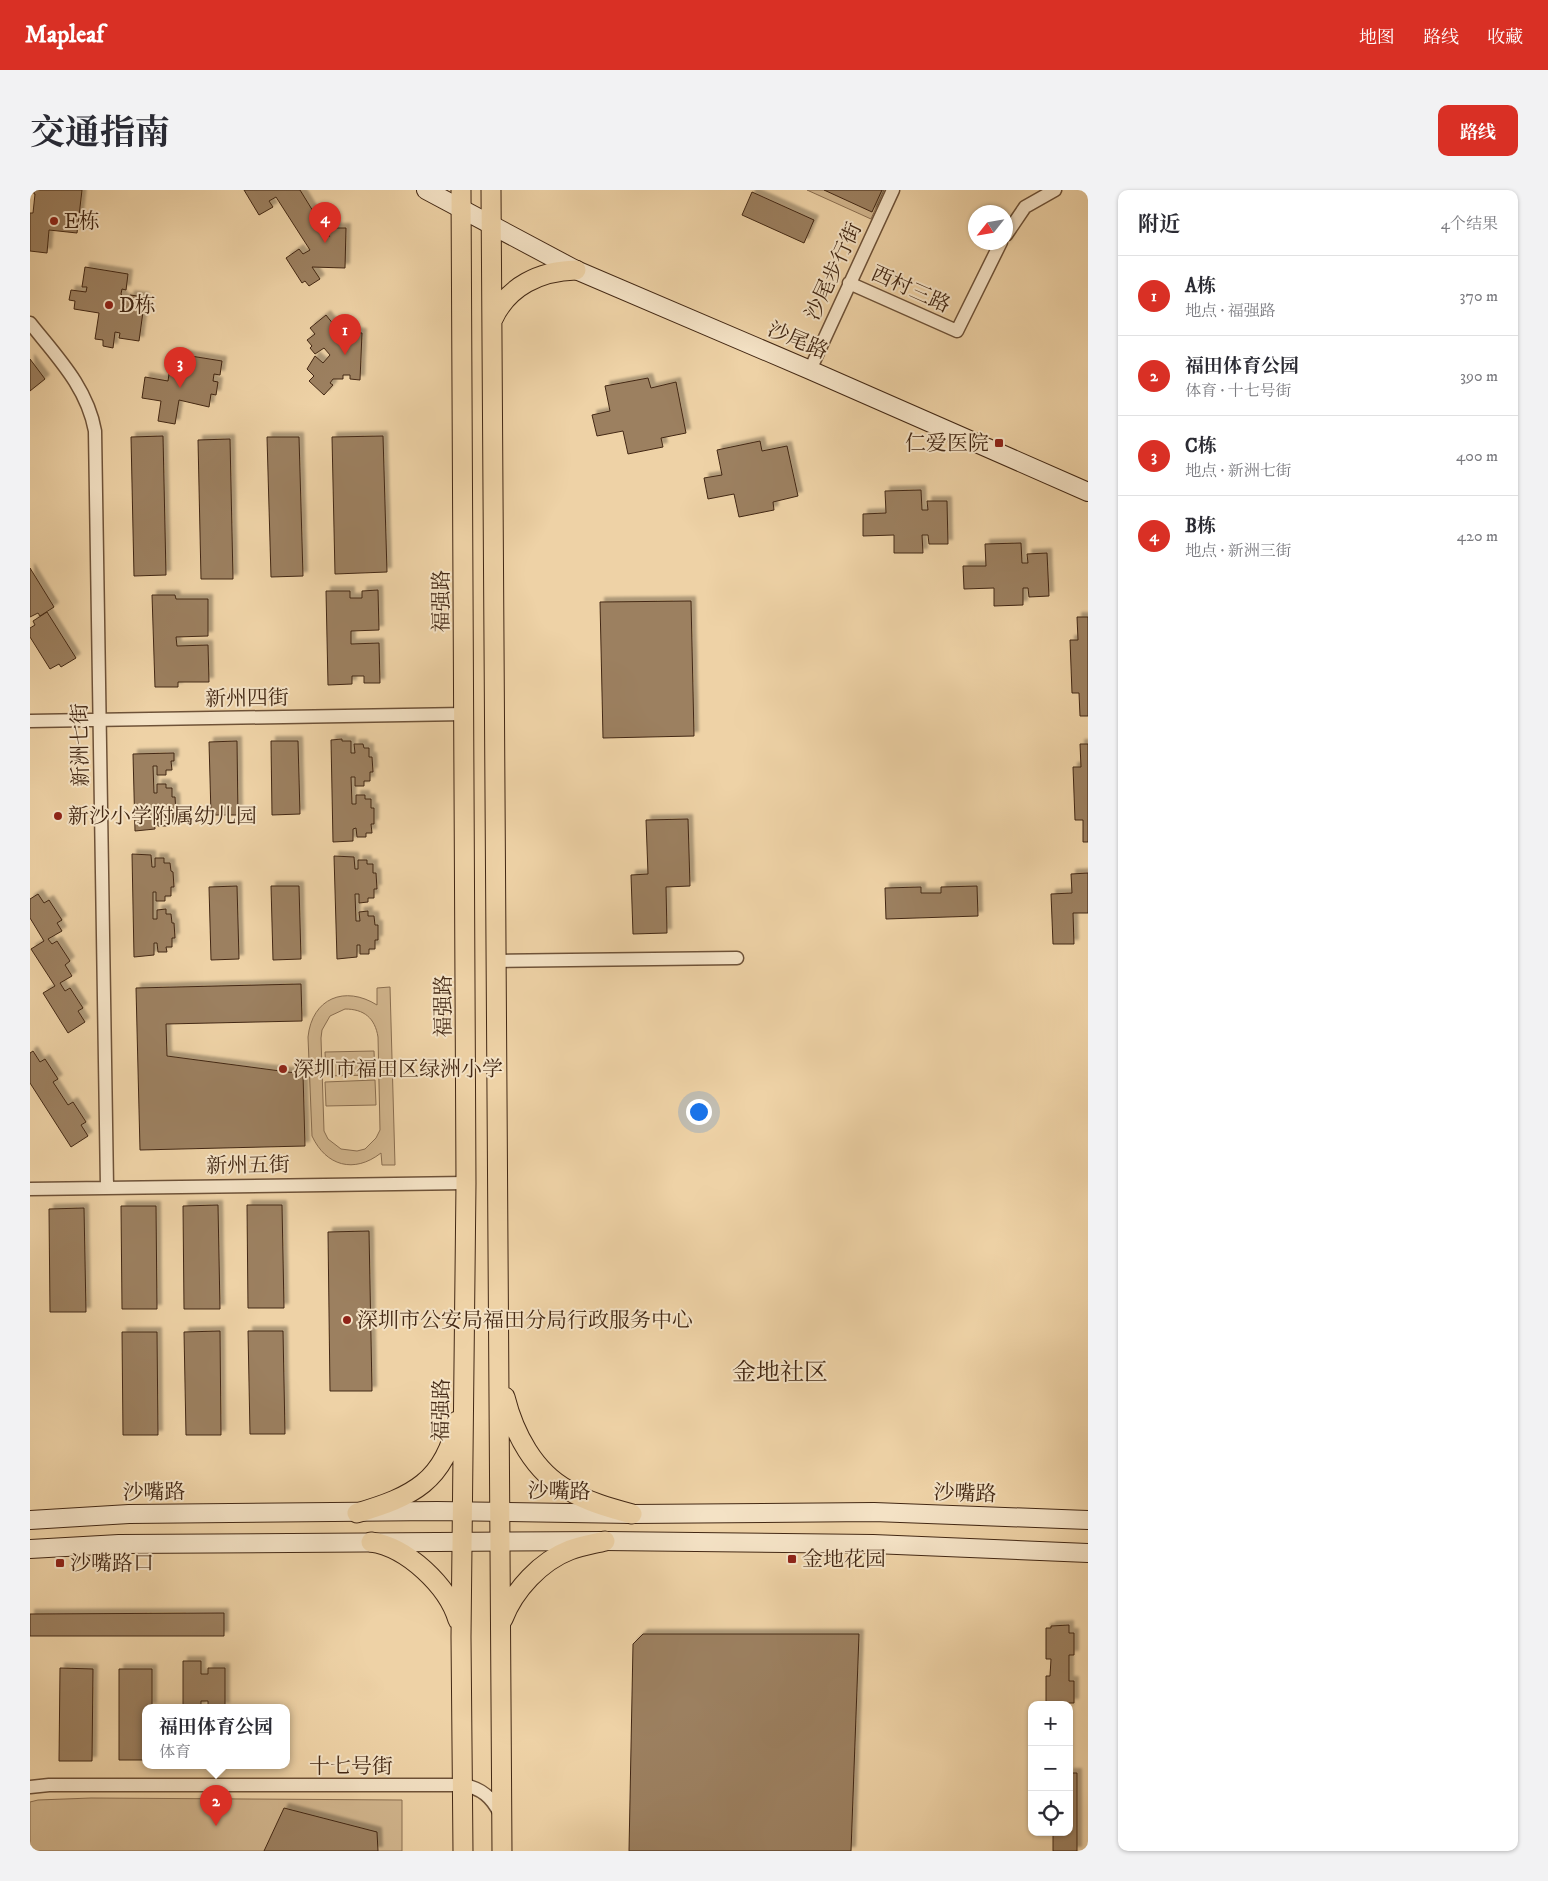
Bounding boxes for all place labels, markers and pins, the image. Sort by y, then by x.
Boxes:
pin: 4 [309,202,341,243]
place label: E栋 [64,209,100,235]
marker: E栋 [48,215,60,227]
place label: D栋 [119,293,156,319]
marker: D栋 [103,299,115,311]
pin: 1 [329,314,361,355]
pin: 3 [164,347,196,388]
place label: 仁爱医院 [905,431,989,457]
marker: 仁爱医院 [993,437,1005,449]
place label: 新沙小学附属幼儿园 [68,804,257,830]
marker: 新沙小学附属幼儿园 [52,810,64,822]
place label: 深圳市福田区绿洲小学 [293,1057,503,1083]
marker: 深圳市福田区绿洲小学 [277,1063,289,1075]
place label: 深圳市公安局福田分局行政服务中心 [357,1308,693,1334]
marker: 深圳市公安局福田分局行政服务中心 [341,1314,353,1326]
place label: 金地花园 [802,1547,886,1573]
place label: 沙嘴路口 [70,1551,154,1577]
marker: 金地花园 [786,1553,798,1565]
marker: 沙嘴路口 [54,1557,66,1569]
pin: 2 [200,1785,232,1826]

